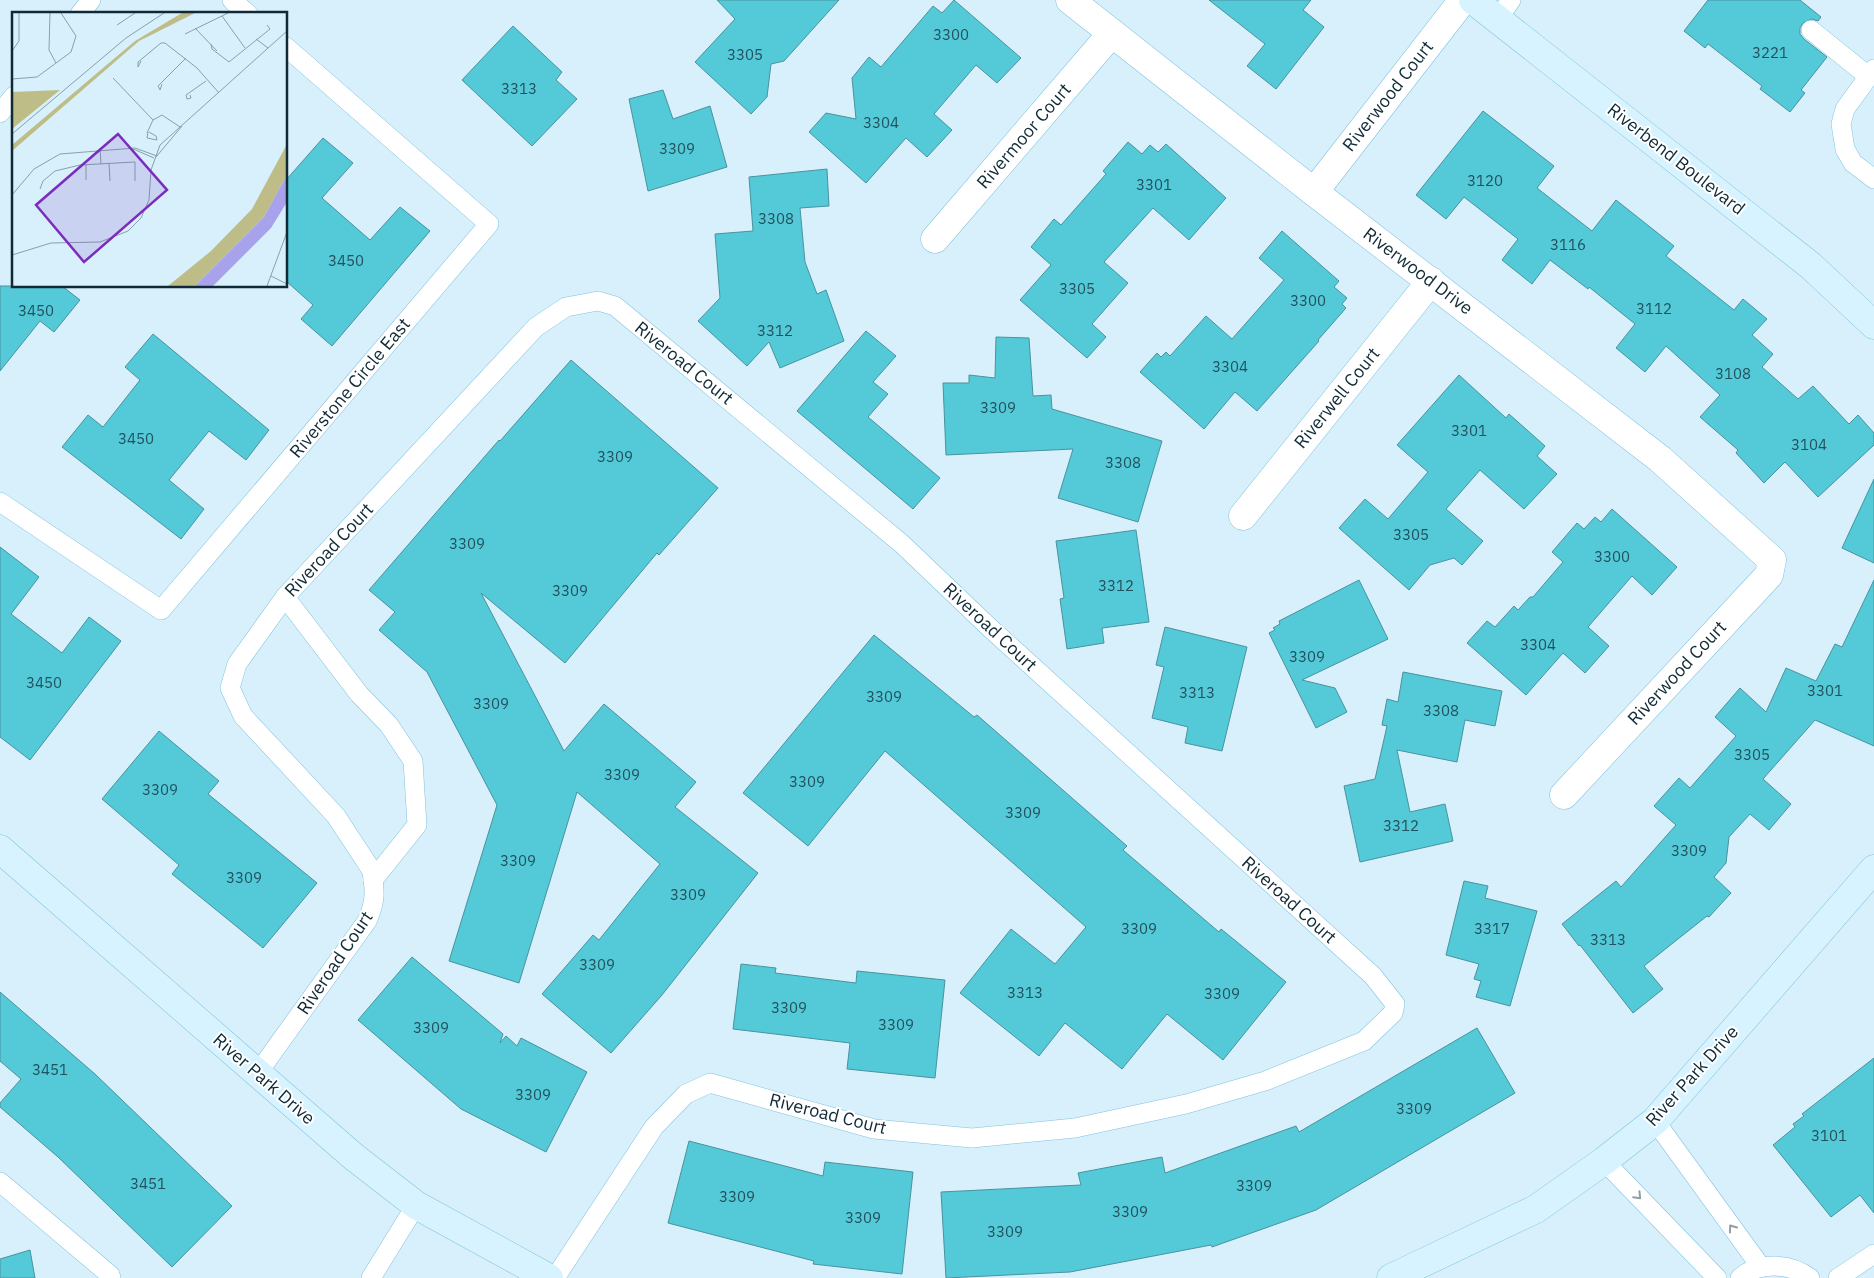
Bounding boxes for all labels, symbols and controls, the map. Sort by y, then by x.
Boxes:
inset map [12,12,288,288]
house number: 3300 [933,25,969,44]
street label: Riverwood Court [1337,36,1438,156]
house number: 3221 [1752,43,1788,62]
house number: 3305 [727,45,763,64]
street label: Rivermoor Court [972,78,1076,193]
house number: 3313 [501,79,537,98]
street label: Riverbend Boulevard [1603,98,1750,220]
house number: 3304 [863,113,899,132]
house number: 3309 [659,139,695,158]
house number: 3120 [1467,171,1503,190]
house number: 3301 [1136,175,1172,194]
house number: 3308 [758,209,794,228]
street label: Riverwood Drive [1359,222,1478,319]
house number: 3116 [1550,235,1586,254]
house number: 3450 [328,251,364,270]
house number: 3305 [1059,279,1095,298]
house number: 3300 [1290,291,1326,310]
house number: 3112 [1636,299,1672,318]
house number: 3450 [18,301,54,320]
street label: Riverstone Circle East [284,313,415,462]
street label: Riveroad Court [630,316,738,409]
house number: 3312 [757,321,793,340]
street label: Riverwell Court [1289,343,1384,453]
house number: 3304 [1212,357,1248,376]
house number: 3108 [1715,364,1751,383]
house number: 3309 [980,398,1016,417]
house number: 3301 [1451,421,1487,440]
house number: 3450 [118,429,154,448]
house number: 3104 [1791,435,1827,454]
house number: 3309 [597,447,633,466]
house number: 3308 [1105,453,1141,472]
street label: Riveroad Court [279,498,378,601]
house number: 3305 [1393,525,1429,544]
house number: 3309 [449,534,485,553]
house number: 3300 [1594,547,1630,566]
house number: 3312 [1098,576,1134,595]
street label: Riveroad Court [939,577,1042,676]
house number: 3309 [552,581,588,600]
street label: Riverwood Court [1622,616,1731,730]
house number: 3304 [1520,635,1556,654]
house number: 3309 [1289,647,1325,666]
house number: 3450 [26,673,62,692]
house number: 3301 [1807,681,1843,700]
house number: 3313 [1179,683,1215,702]
house number: 3309 [866,687,902,706]
house number: 3309 [473,694,509,713]
house number: 3308 [1423,701,1459,720]
house number: 3305 [1734,745,1770,764]
house number: 3309 [604,765,640,784]
house number: 3309 [789,772,825,791]
house number: 3309 [142,780,178,799]
house number: 3309 [1005,803,1041,822]
house number: 3312 [1383,816,1419,835]
house number: 3309 [1671,841,1707,860]
house number: 3309 [500,851,536,870]
street label: Riveroad Court [1237,851,1342,948]
house number: 3309 [226,868,262,887]
house number: 3309 [670,885,706,904]
street label: Riveroad Court [291,907,378,1019]
house number: 3309 [1121,919,1157,938]
house number: 3317 [1474,919,1510,938]
house number: 3313 [1590,930,1626,949]
house number: 3309 [579,955,615,974]
house number: 3313 [1007,983,1043,1002]
house number: 3309 [1204,984,1240,1003]
house number: 3309 [771,998,807,1017]
house number: 3309 [878,1015,914,1034]
house number: 3309 [413,1018,449,1037]
street label: River Park Drive [1640,1020,1743,1131]
street label: River Park Drive [209,1028,320,1129]
house number: 3451 [32,1060,68,1079]
house number: 3309 [515,1085,551,1104]
street label: Riveroad Court [767,1088,889,1139]
house number: 3309 [1396,1099,1432,1118]
house number: 3101 [1811,1126,1847,1145]
house number: 3451 [130,1174,166,1193]
house number: 3309 [1236,1176,1272,1195]
house number: 3309 [719,1187,755,1206]
one-way arrow [1632,1190,1641,1199]
house number: 3309 [1112,1202,1148,1221]
house number: 3309 [845,1208,881,1227]
house number: 3309 [987,1222,1023,1241]
one-way arrow [1729,1224,1738,1234]

